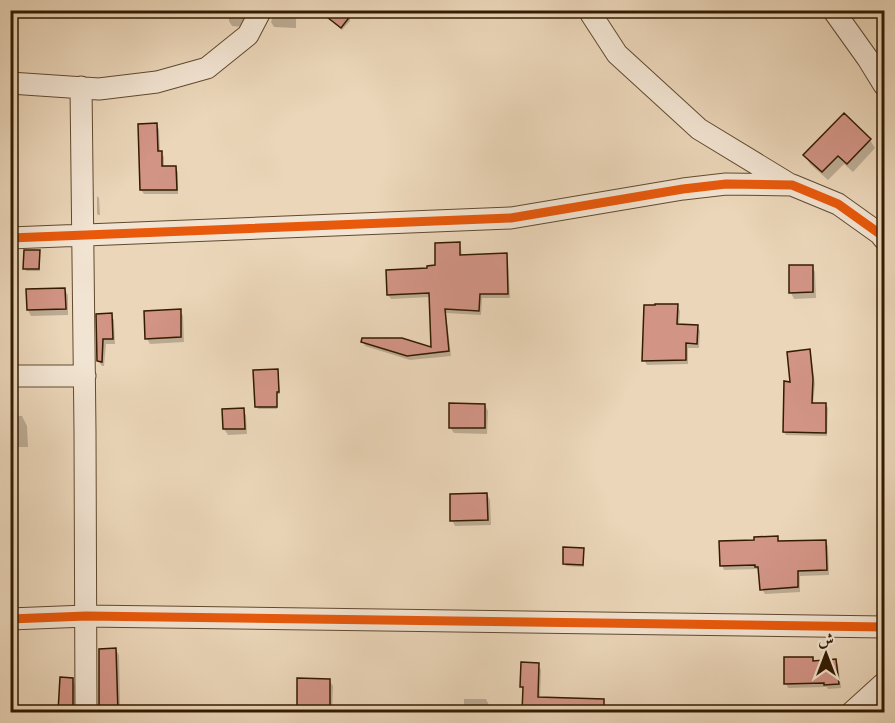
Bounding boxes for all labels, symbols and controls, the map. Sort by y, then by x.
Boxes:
north arrow [796,624,856,684]
text: ش [818,630,834,650]

